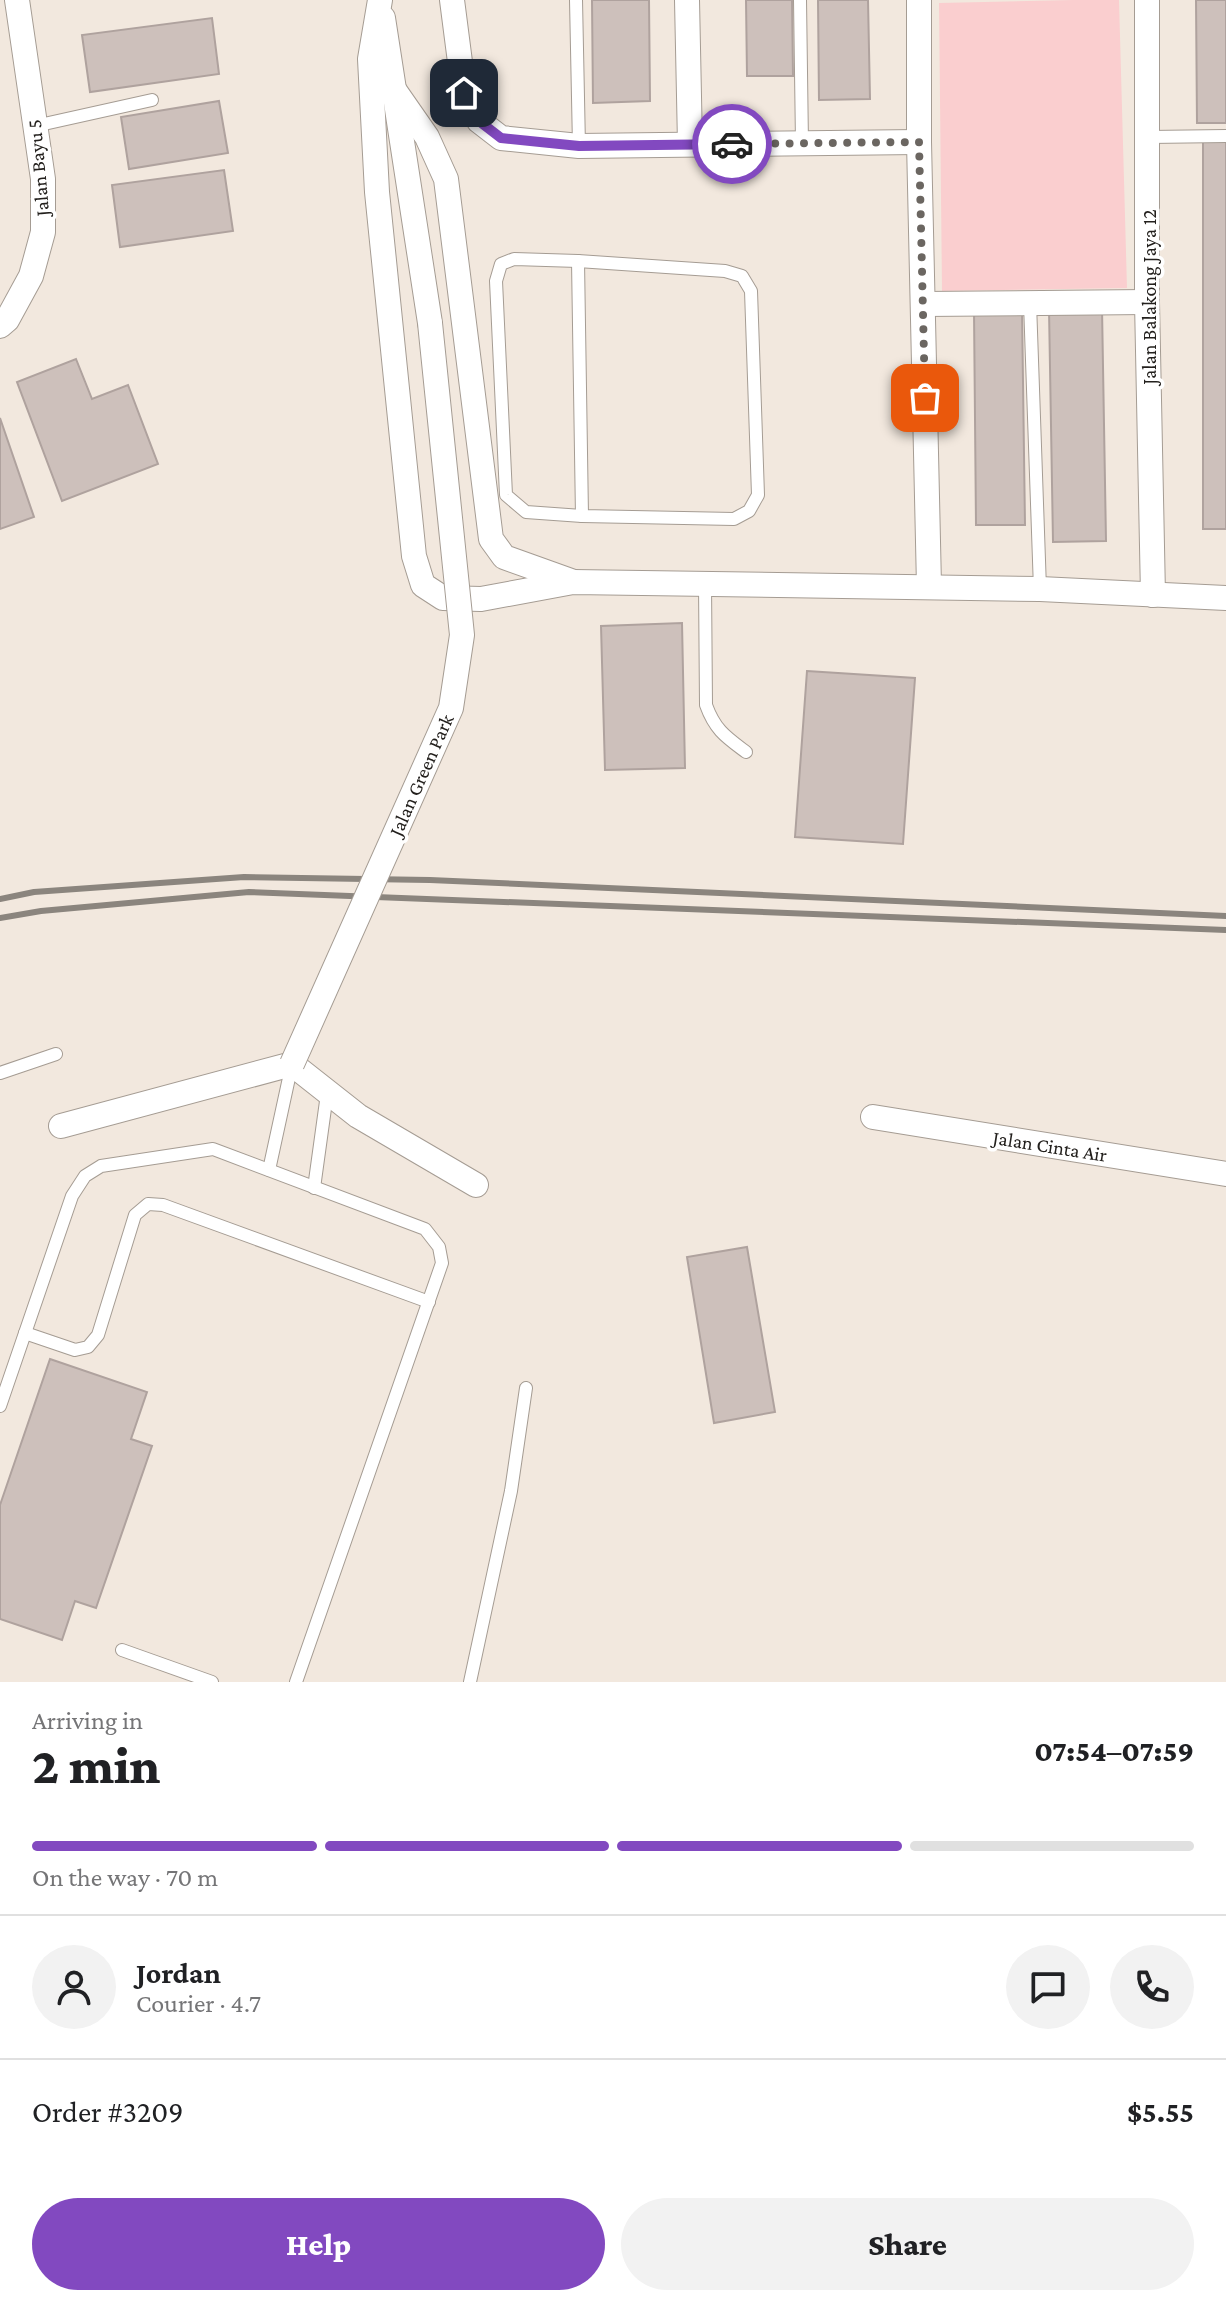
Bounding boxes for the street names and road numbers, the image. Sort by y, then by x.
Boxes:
street label: Jalan Bayu 5 [23,118,54,219]
street label: Jalan Balakong Jaya 12 [1138,209,1161,387]
street label: Jalan Green Park [383,710,459,842]
street label: Jalan Cinta Air [989,1126,1109,1167]

